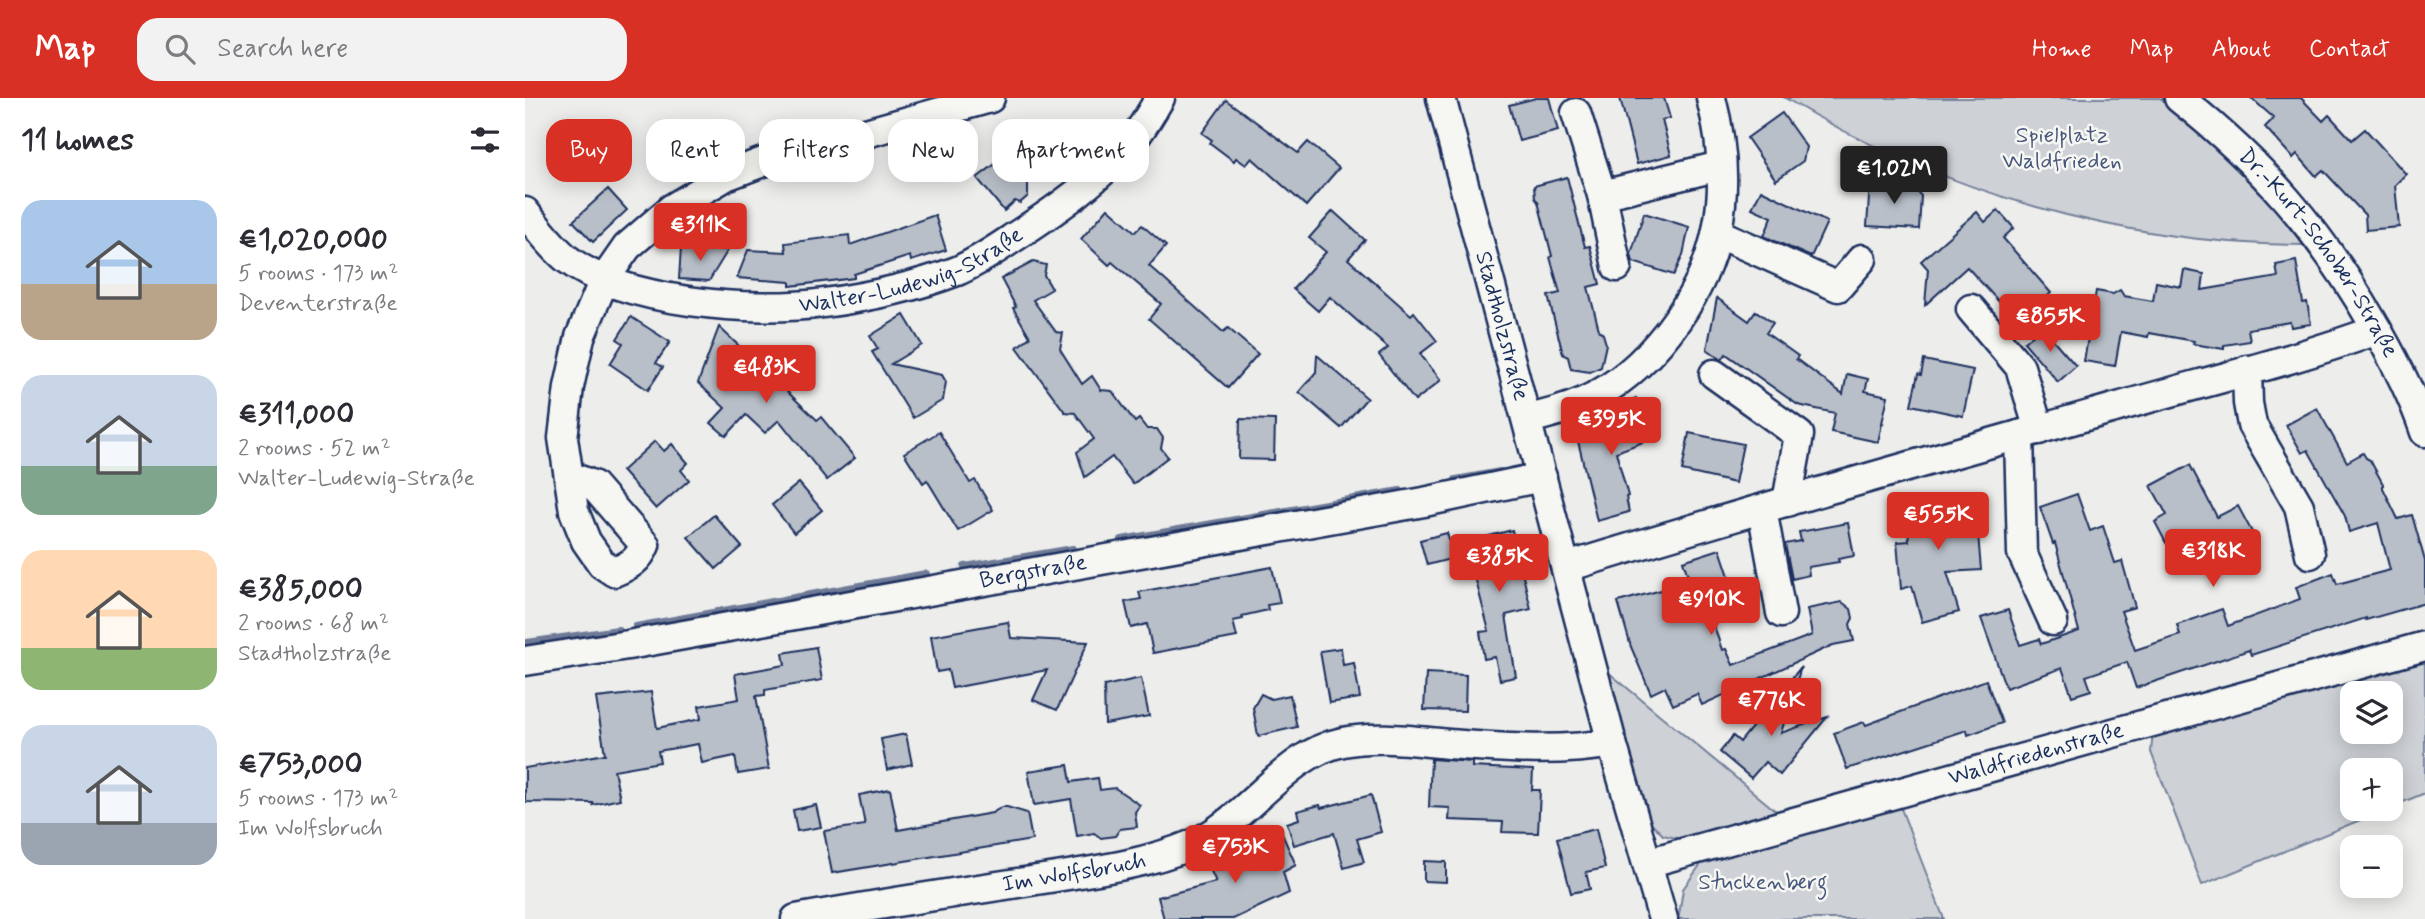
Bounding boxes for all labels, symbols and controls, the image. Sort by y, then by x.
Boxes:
search box [137,18,627,81]
text: Map [35,27,95,71]
icon: search [161,30,199,68]
text: Search here [217,32,348,66]
text: Home [2032,34,2092,65]
text: Map [2130,34,2174,65]
text: About [2212,34,2271,65]
text: Contact [2309,34,2390,65]
chip: Buy [546,119,632,182]
chip: Rent [646,119,745,182]
chip: Filters [759,119,874,182]
chip: New [888,119,978,182]
chip: Apartment [992,119,1149,182]
text: 11 homes [21,121,134,160]
icon: filters [466,121,504,159]
park label: Spielplatz Waldfrieden [2002,121,2122,177]
street label: Dr.-Kurt-Schober-Straße [2231,142,2405,363]
pin: €1.02M [1837,146,1951,206]
text: €1.02M [1856,154,1932,184]
pin: €311K [651,204,749,263]
text: €311K [670,211,730,241]
text: €1,020,000 [238,220,388,259]
street label: Walter-Ludewig-Straße [797,220,1029,321]
icon: home [77,228,161,312]
street label: Stadtholzstraße [1467,248,1536,404]
text: 5 rooms · 173 m² [238,259,398,289]
text: Deventerstraße [238,289,398,319]
pin: €855K [2001,294,2099,354]
text: €855K [2015,302,2085,332]
pin: €483K [717,345,815,405]
text: €483K [733,353,799,383]
text: €311,000 [238,395,354,434]
pin: €395K [1562,398,1660,457]
icon: home [77,403,161,487]
text: €395K [1577,405,1645,435]
text: 2 rooms · 52 m² [238,434,391,464]
text: Walter-Ludewig-Straße [238,464,475,494]
pin: €555K [1889,492,1987,552]
text: €555K [1903,500,1973,530]
pin: €318K [2164,530,2262,589]
pin: €385K [1450,534,1548,594]
text: €318K [2181,537,2245,567]
text: €385K [1465,542,1533,572]
street label: Bergstraße [977,548,1089,597]
text: €385,000 [238,570,363,609]
icon: home [77,578,161,662]
pin: €910K [1662,578,1760,637]
text: €910K [1678,585,1744,615]
text: 2 rooms · 68 m² [238,609,389,639]
text: Stadtholzstraße [238,639,391,669]
pin: €776K [1722,678,1820,738]
map controls [2340,681,2403,898]
button: layers [2340,681,2403,744]
text: €776K [1737,686,1805,716]
street label: Waldfriedenstraße [1945,716,2127,793]
text: €753,000 [238,745,363,784]
icon: home [77,753,161,837]
button: + [2340,758,2403,821]
text: 5 rooms · 173 m² [238,784,398,814]
text: Im Wolfsbruch [238,814,383,844]
pin: €753K [1186,826,1284,885]
text: €753K [1202,833,1268,863]
button: − [2340,835,2403,898]
street label: Im Wolfsbruch [1000,846,1149,900]
park label: Stuckenberg [1698,868,1828,900]

